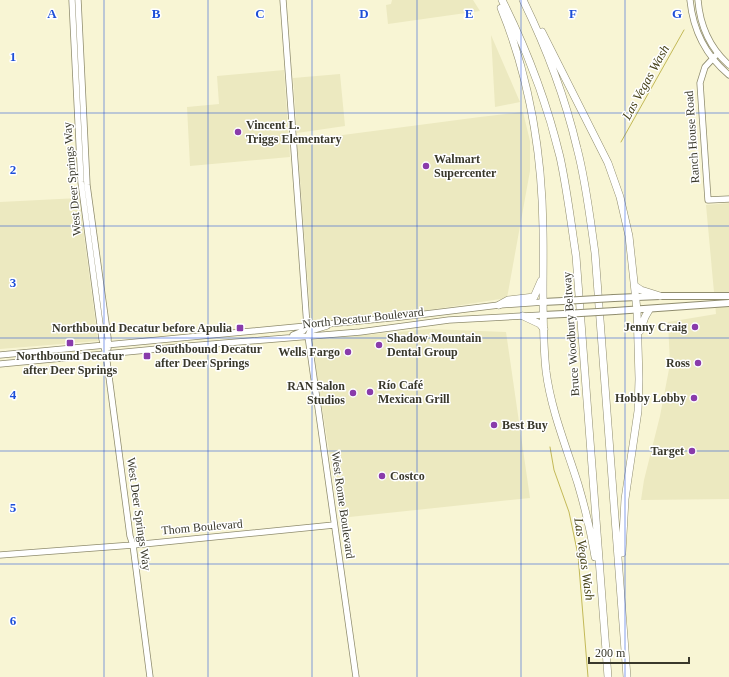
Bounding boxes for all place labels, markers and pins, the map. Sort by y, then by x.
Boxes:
place label: Vincent L. Triggs Elementary [246,118,341,146]
marker: Vincent L. Triggs Elementary [233,127,243,137]
place label: Walmart Supercenter [434,152,497,180]
marker: Walmart Supercenter [421,161,431,171]
place label: Jenny Craig [624,320,687,334]
place label: Northbound Decatur before Apulia [52,321,232,335]
marker: Jenny Craig [690,322,700,332]
marker: Northbound Decatur before Apulia [235,323,245,333]
place label: Shadow Mountain Dental Group [387,331,482,359]
marker: Northbound Decatur after Deer Springs [65,338,75,348]
marker: Shadow Mountain Dental Group [374,340,384,350]
place label: Southbound Decatur after Deer Springs [155,342,263,370]
place label: Wells Fargo [278,345,340,359]
marker: Wells Fargo [343,347,353,357]
place label: Northbound Decatur after Deer Springs [16,349,125,377]
marker: Southbound Decatur after Deer Springs [142,351,152,361]
place label: Ross [666,356,690,370]
marker: Ross [693,358,703,368]
place label: Río Café Mexican Grill [378,378,450,406]
place label: RAN Salon Studios [287,379,345,407]
marker: Río Café Mexican Grill [365,387,375,397]
marker: RAN Salon Studios [348,388,358,398]
place label: Hobby Lobby [615,391,686,405]
marker: Hobby Lobby [689,393,699,403]
place label: Best Buy [502,418,548,432]
marker: Best Buy [489,420,499,430]
place label: Target [650,444,684,458]
marker: Target [687,446,697,456]
place label: Costco [390,469,425,483]
marker: Costco [377,471,387,481]

